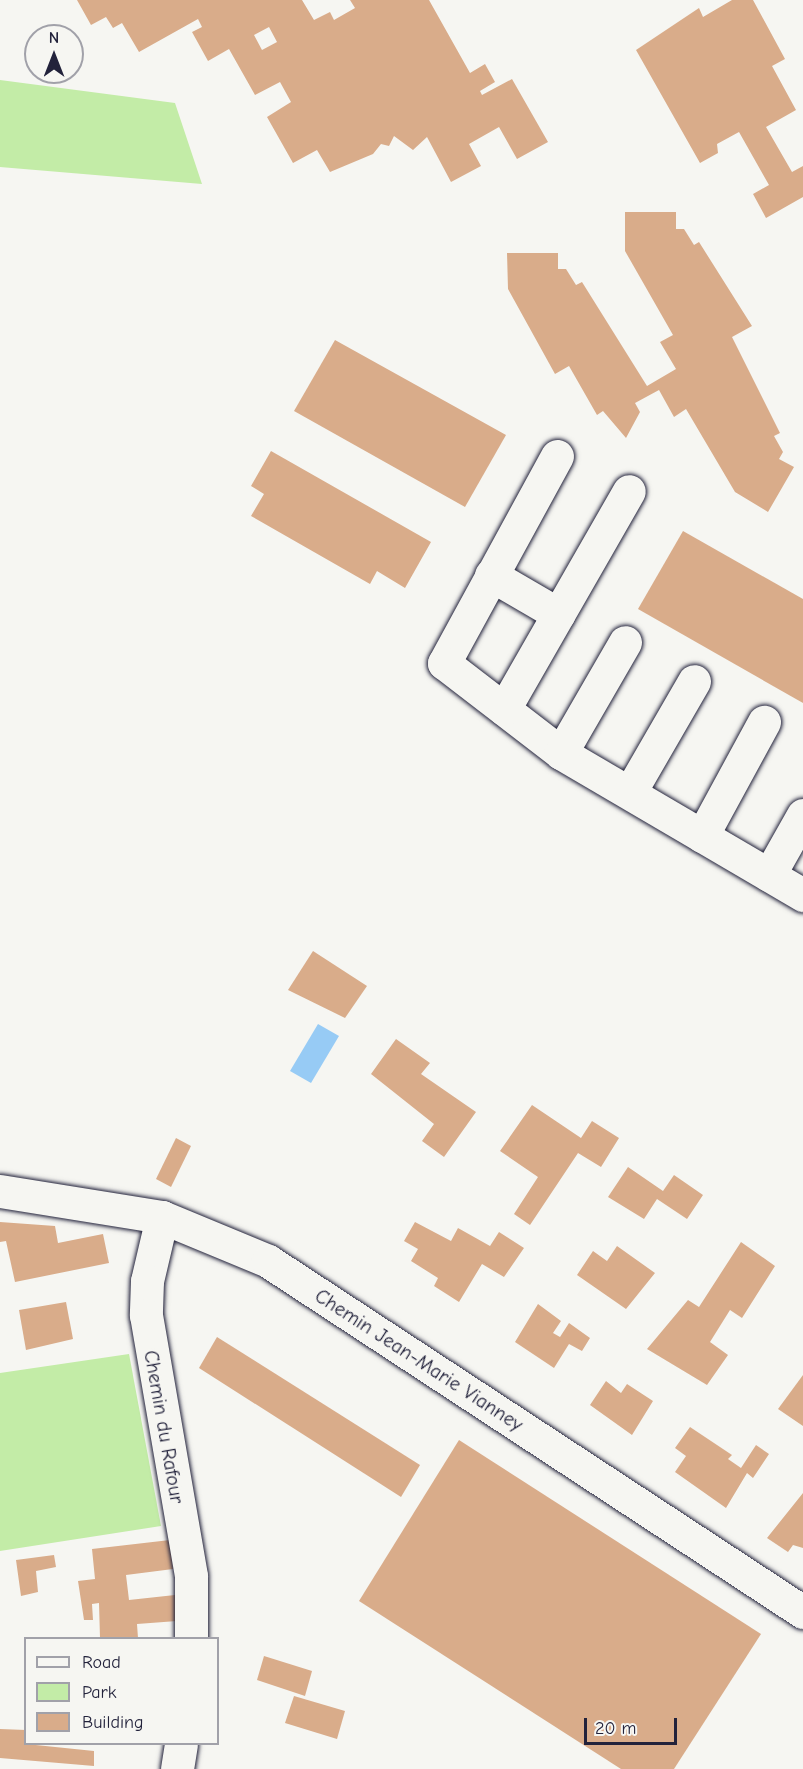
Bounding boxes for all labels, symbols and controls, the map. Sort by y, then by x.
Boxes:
north arrow [24,24,84,84]
text: N [49,29,59,47]
street label: Chemin Jean-Marie Vianney [310,1284,528,1436]
street label: Chemin du Rafour [139,1348,189,1506]
legend [24,1637,219,1745]
text: Road [82,1652,121,1673]
text: Park [82,1682,116,1703]
scale bar [587,1706,680,1744]
text: Building [82,1712,144,1733]
text: 20 m [595,1718,636,1739]

